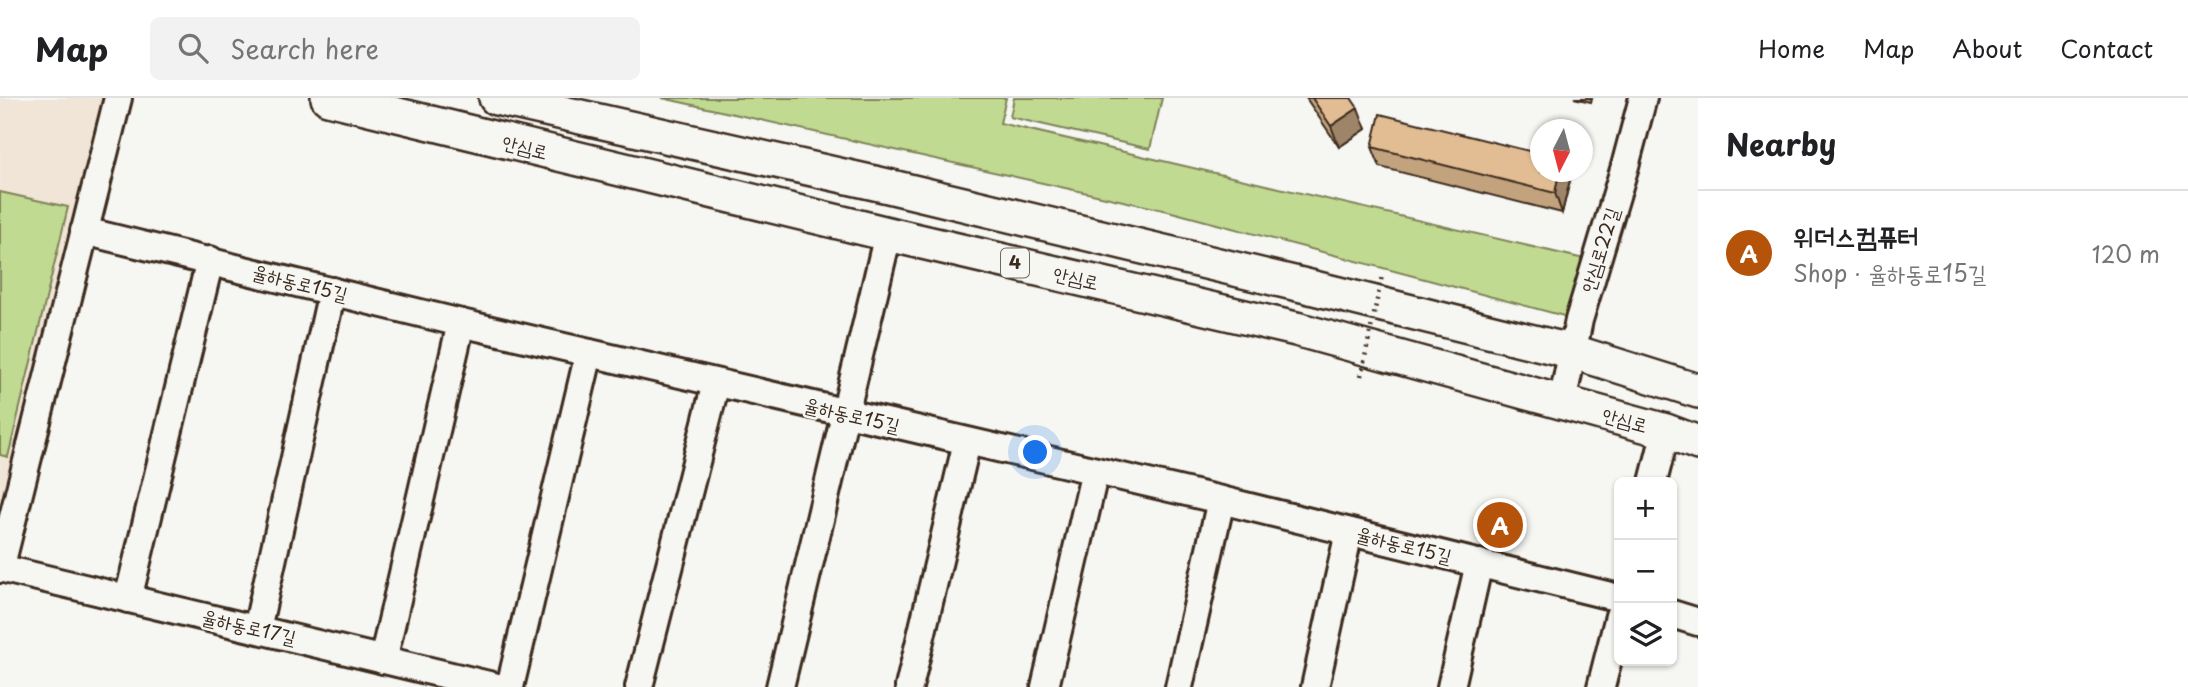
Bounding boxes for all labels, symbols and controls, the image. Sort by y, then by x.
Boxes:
search box [150,17,640,80]
text: Map [35,23,108,73]
icon: search [174,29,212,67]
text: Search here [230,29,379,68]
text: Home [1758,30,1825,66]
text: Map [1863,30,1914,66]
text: About [1952,30,2022,66]
text: Contact [2060,30,2153,66]
north arrow [1530,119,1593,182]
text: Nearby [1726,121,1836,166]
street label: 안심로 [500,127,551,165]
street label: 안심로22길 [1573,204,1625,296]
text: 위더스컴퓨터 [1793,216,1919,255]
text: A [1740,236,1758,271]
text: 120 m [2092,236,2160,271]
road number: 4 [1001,248,1029,278]
text: Shop · 율하동로15길 [1793,255,1986,290]
street label: 율하동로15길 [250,257,351,307]
street label: 안심로 [1051,258,1102,296]
street label: 율하동로15길 [802,389,903,439]
street label: 안심로 [1599,400,1651,438]
your location [1018,435,1052,469]
map controls [1614,477,1677,666]
button: + [1614,477,1677,540]
pin: A [1477,499,1523,551]
street label: 율하동로15길 [1354,519,1455,569]
button: − [1614,540,1677,603]
street label: 율하동로17길 [199,602,299,650]
button: layers [1614,603,1677,666]

